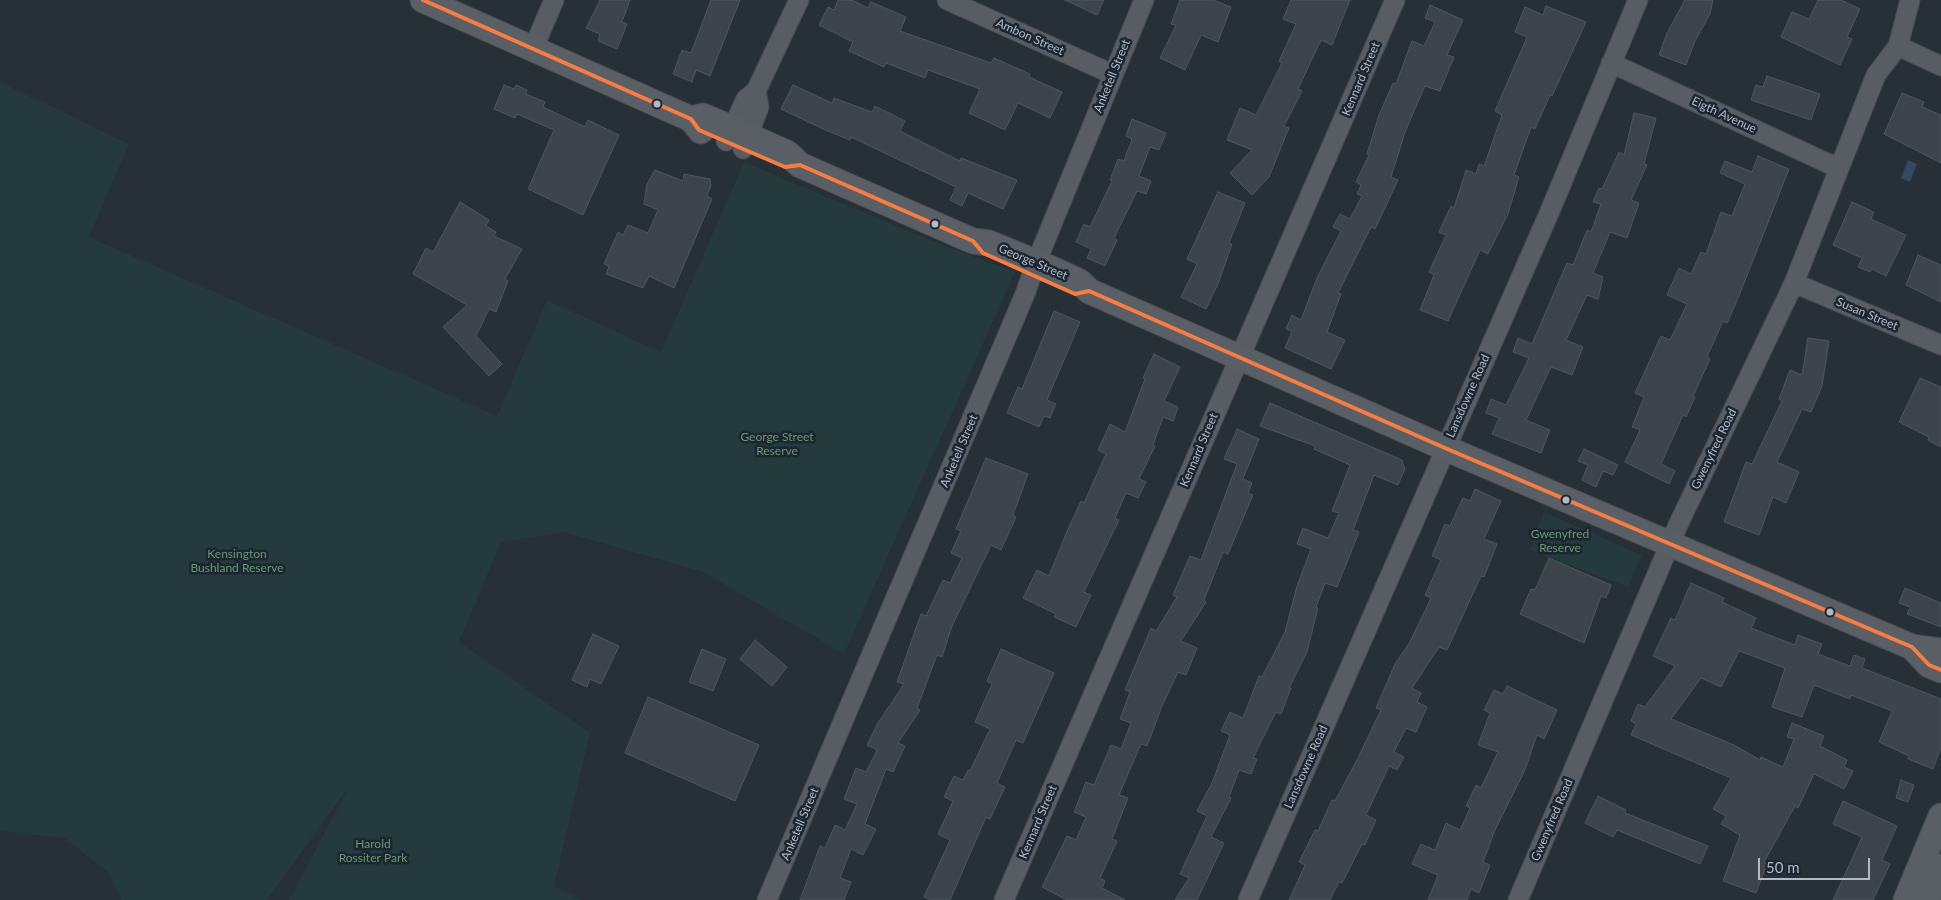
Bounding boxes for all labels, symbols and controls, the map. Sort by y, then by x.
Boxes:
street label: Ambon Street [994,16,1066,58]
street label: Anketell Street [1091,37,1133,115]
street label: Kennard Street [1339,40,1383,118]
street label: Eigth Avenue [1689,94,1759,136]
unlabelled marker [652,99,662,109]
unlabelled marker [930,219,940,229]
street label: George Street [996,241,1070,283]
street label: Susan Street [1834,295,1900,333]
street label: Lansdowne Road [1443,352,1493,440]
street label: Gwenyfred Road [1688,406,1740,492]
street label: Kennard Street [1177,411,1221,489]
street label: Anketell Street [937,412,981,490]
park label: George Street Reserve [740,430,814,458]
unlabelled marker [1561,495,1571,505]
park label: Gwenyfred Reserve [1531,527,1589,555]
park label: Kensington Bushland Reserve [190,547,284,575]
unlabelled marker [1825,607,1835,617]
street label: Lansdowne Road [1281,723,1331,811]
street label: Gwenyfred Road [1528,777,1576,863]
street label: Kennard Street [1016,783,1060,861]
street label: Anketell Street [778,785,822,863]
park label: Harold Rossiter Park [339,837,407,865]
scale bar [1761,848,1874,880]
text: 50 m [1766,858,1800,876]

